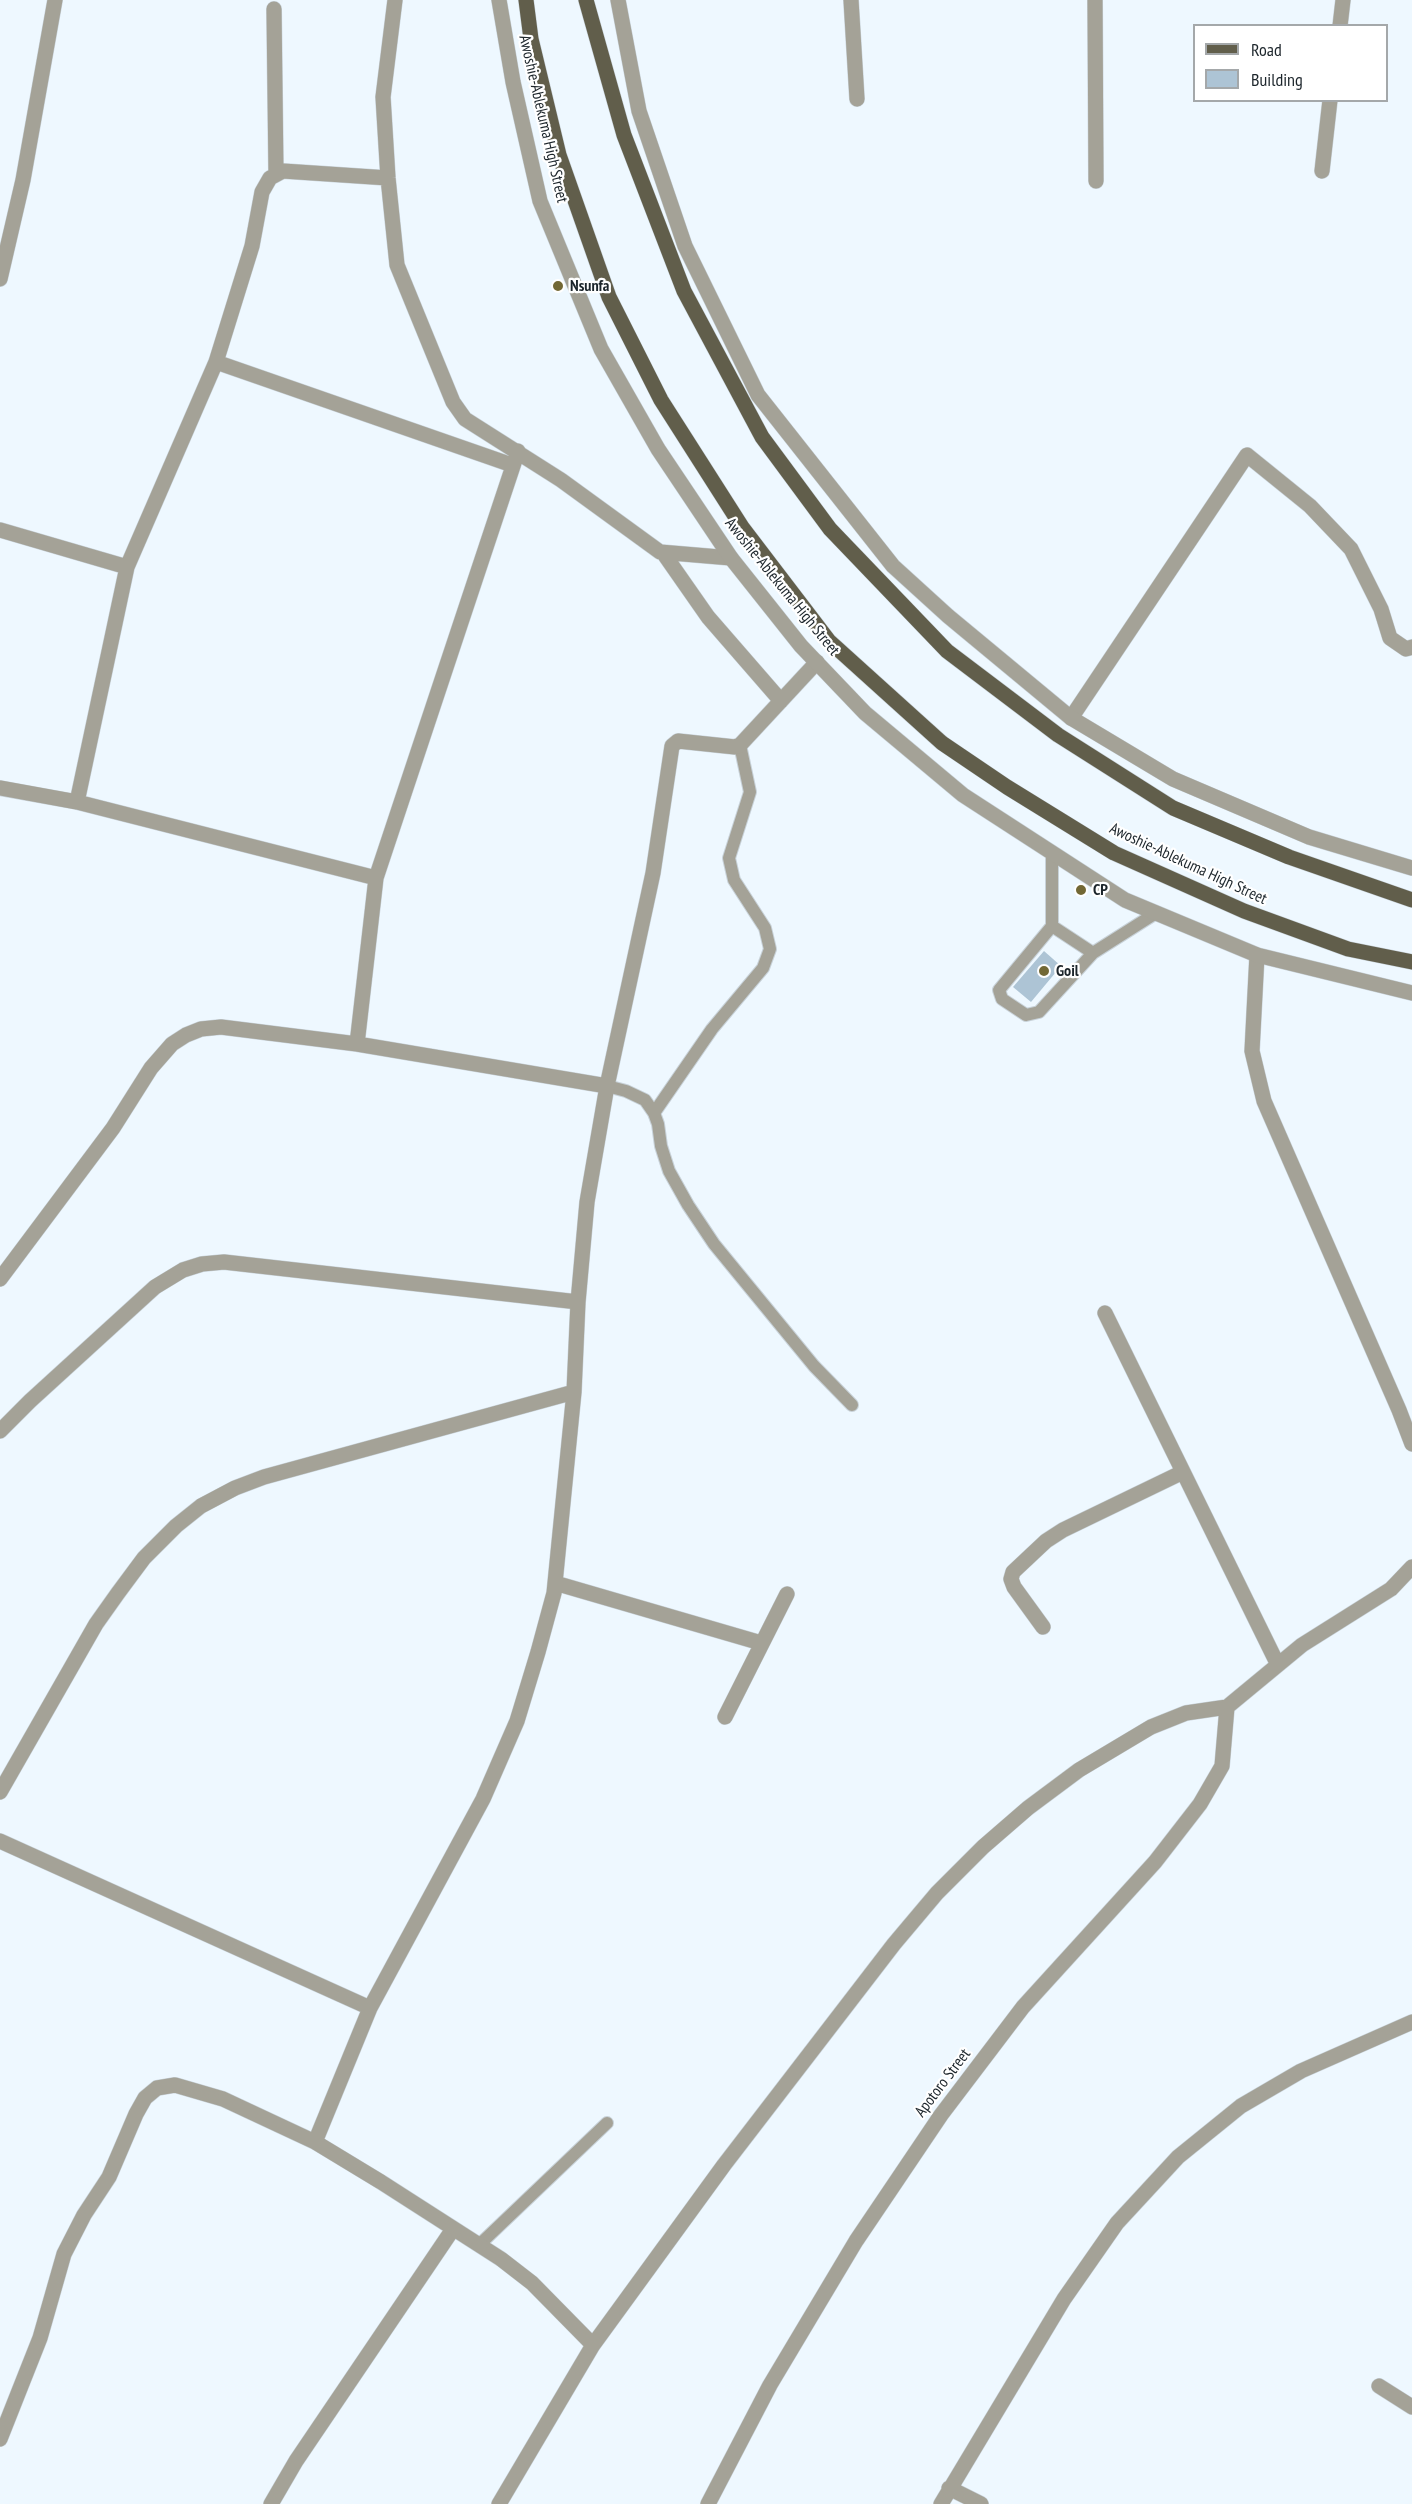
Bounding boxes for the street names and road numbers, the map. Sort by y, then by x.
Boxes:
street label: Awoshie-Ablekuma High Street [514,33,572,205]
street label: Awoshie-Ablekuma High Street [721,514,843,660]
street label: Awoshie-Ablekuma High Street [1106,819,1270,909]
street label: Apotoro Street [911,2045,975,2121]

